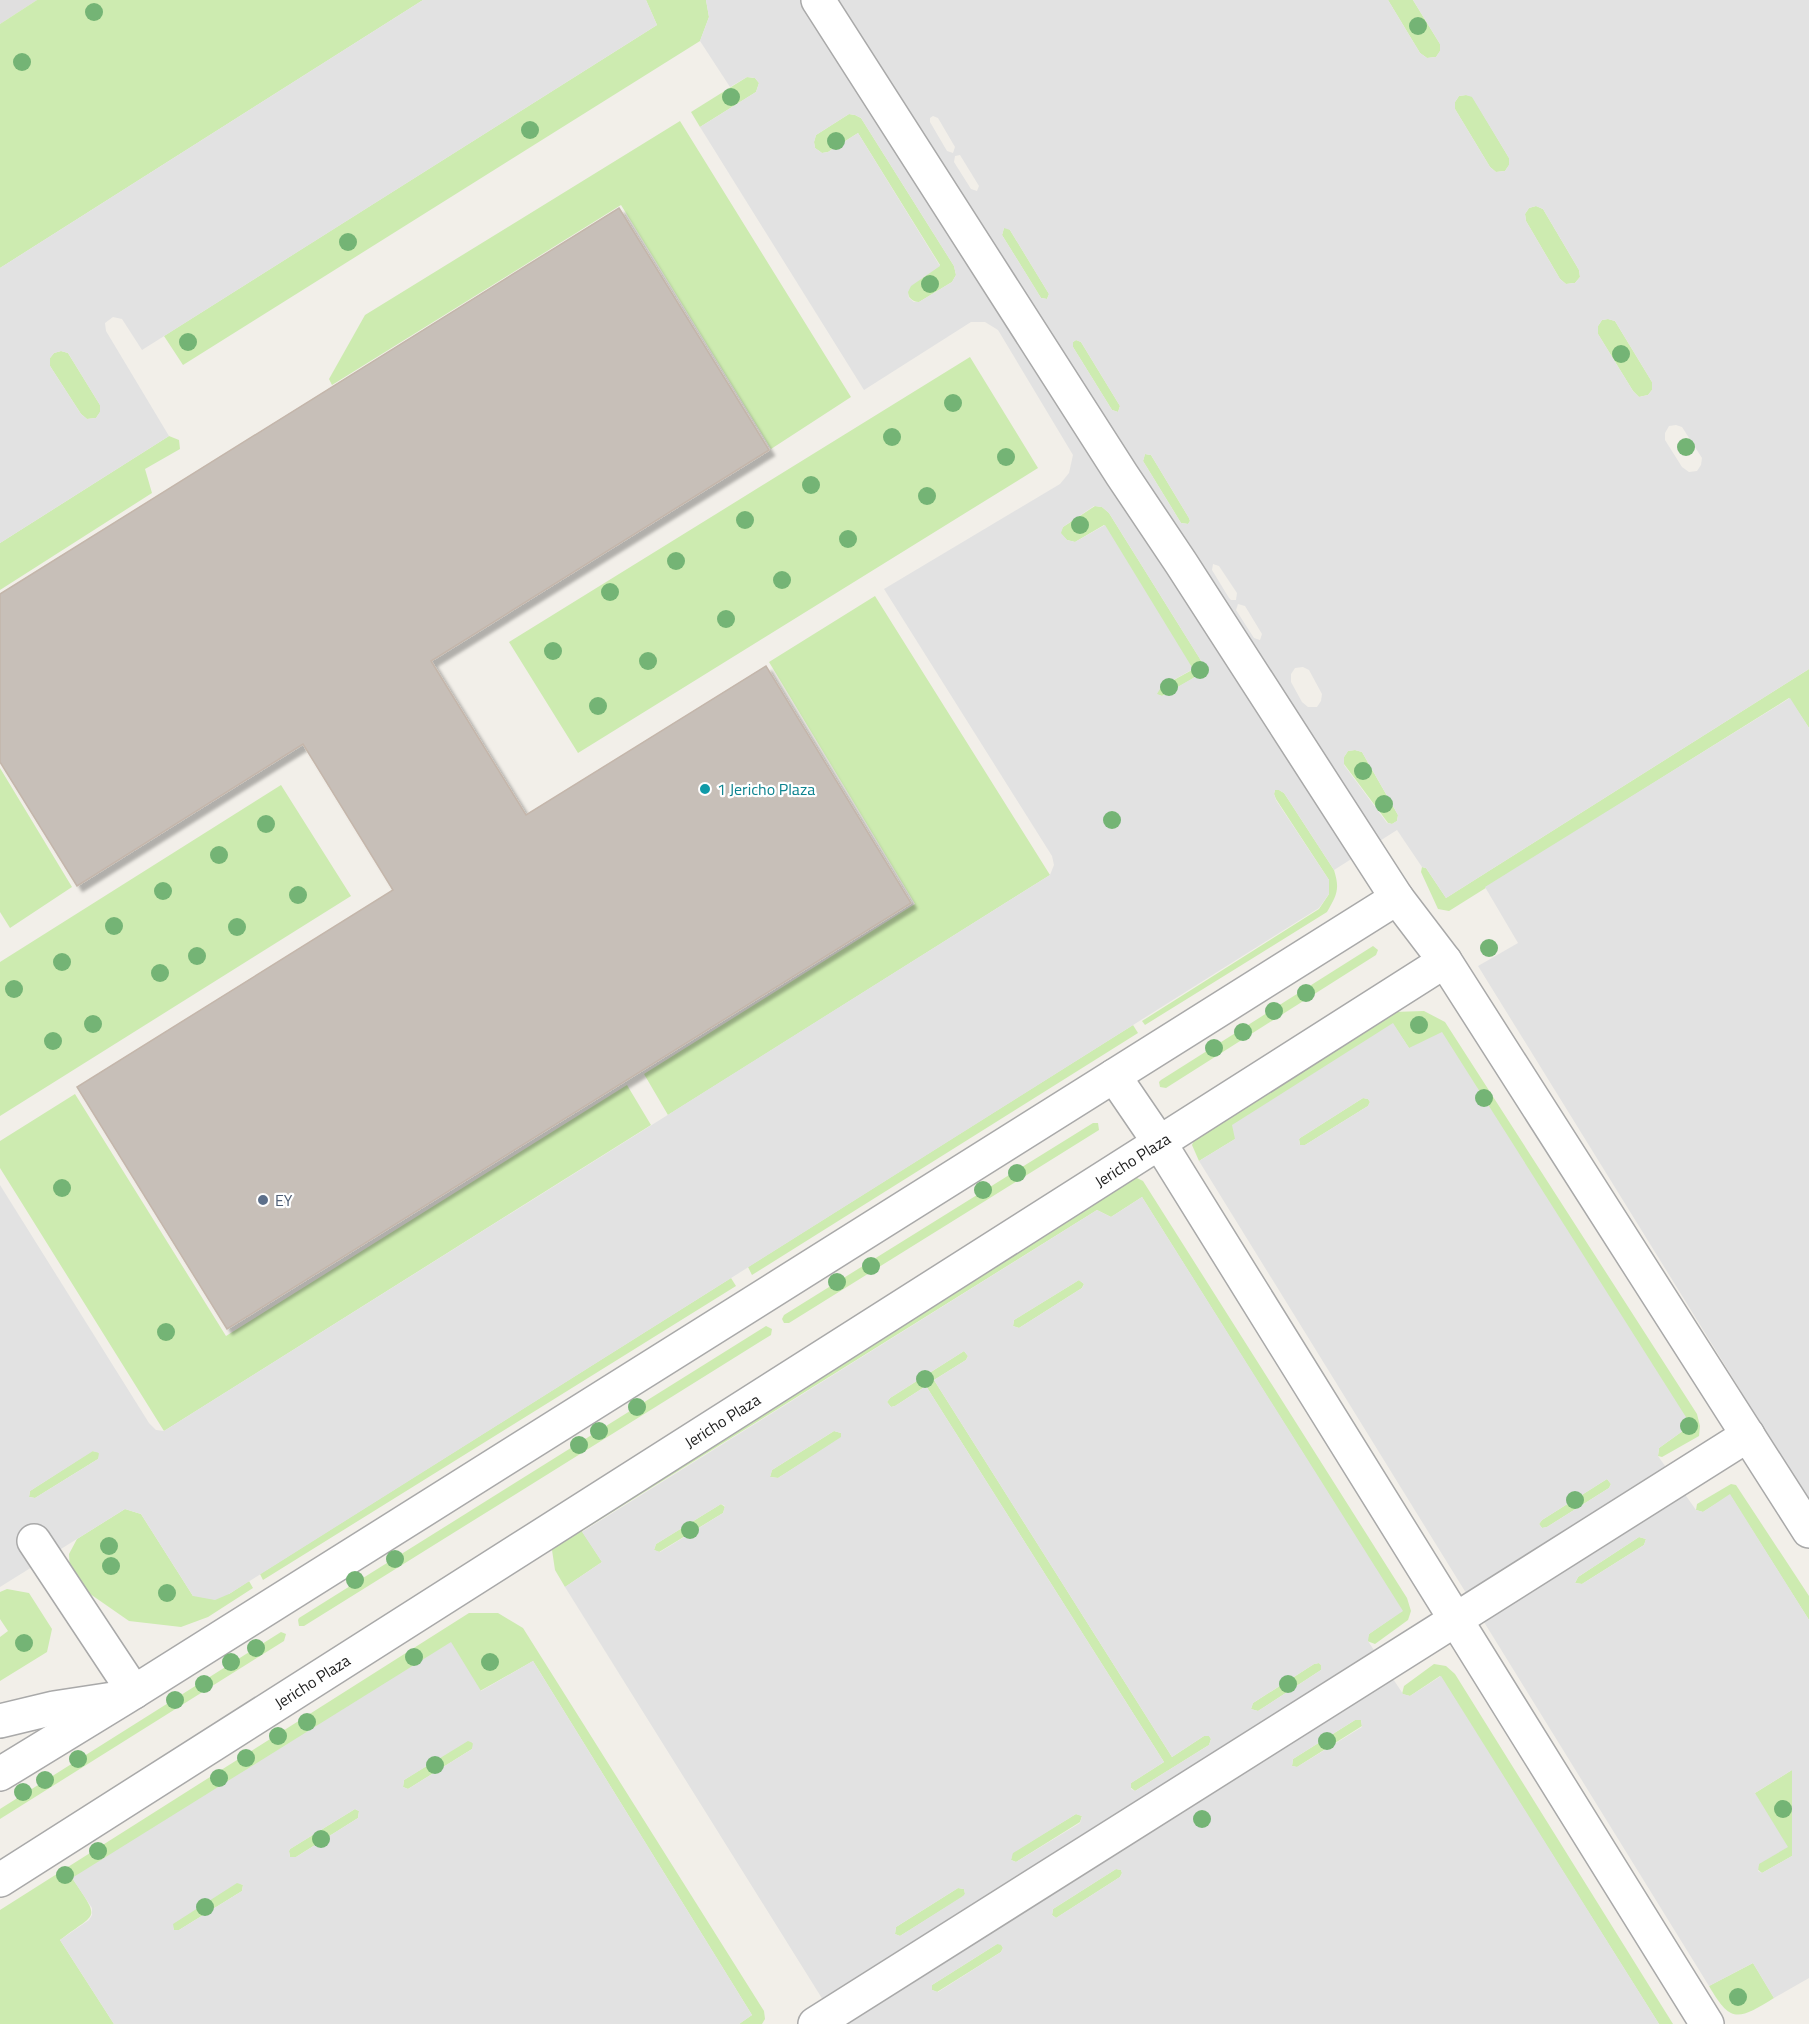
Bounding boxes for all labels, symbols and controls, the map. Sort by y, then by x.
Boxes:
place label: 1 Jericho Plaza [717,777,815,801]
marker: 1 Jericho Plaza [698,782,712,796]
street label: Jericho Plaza [1090,1127,1175,1193]
place label: EY [275,1188,293,1212]
marker: EY [256,1193,270,1207]
street label: Jericho Plaza [680,1387,765,1454]
street label: Jericho Plaza [270,1648,355,1715]

